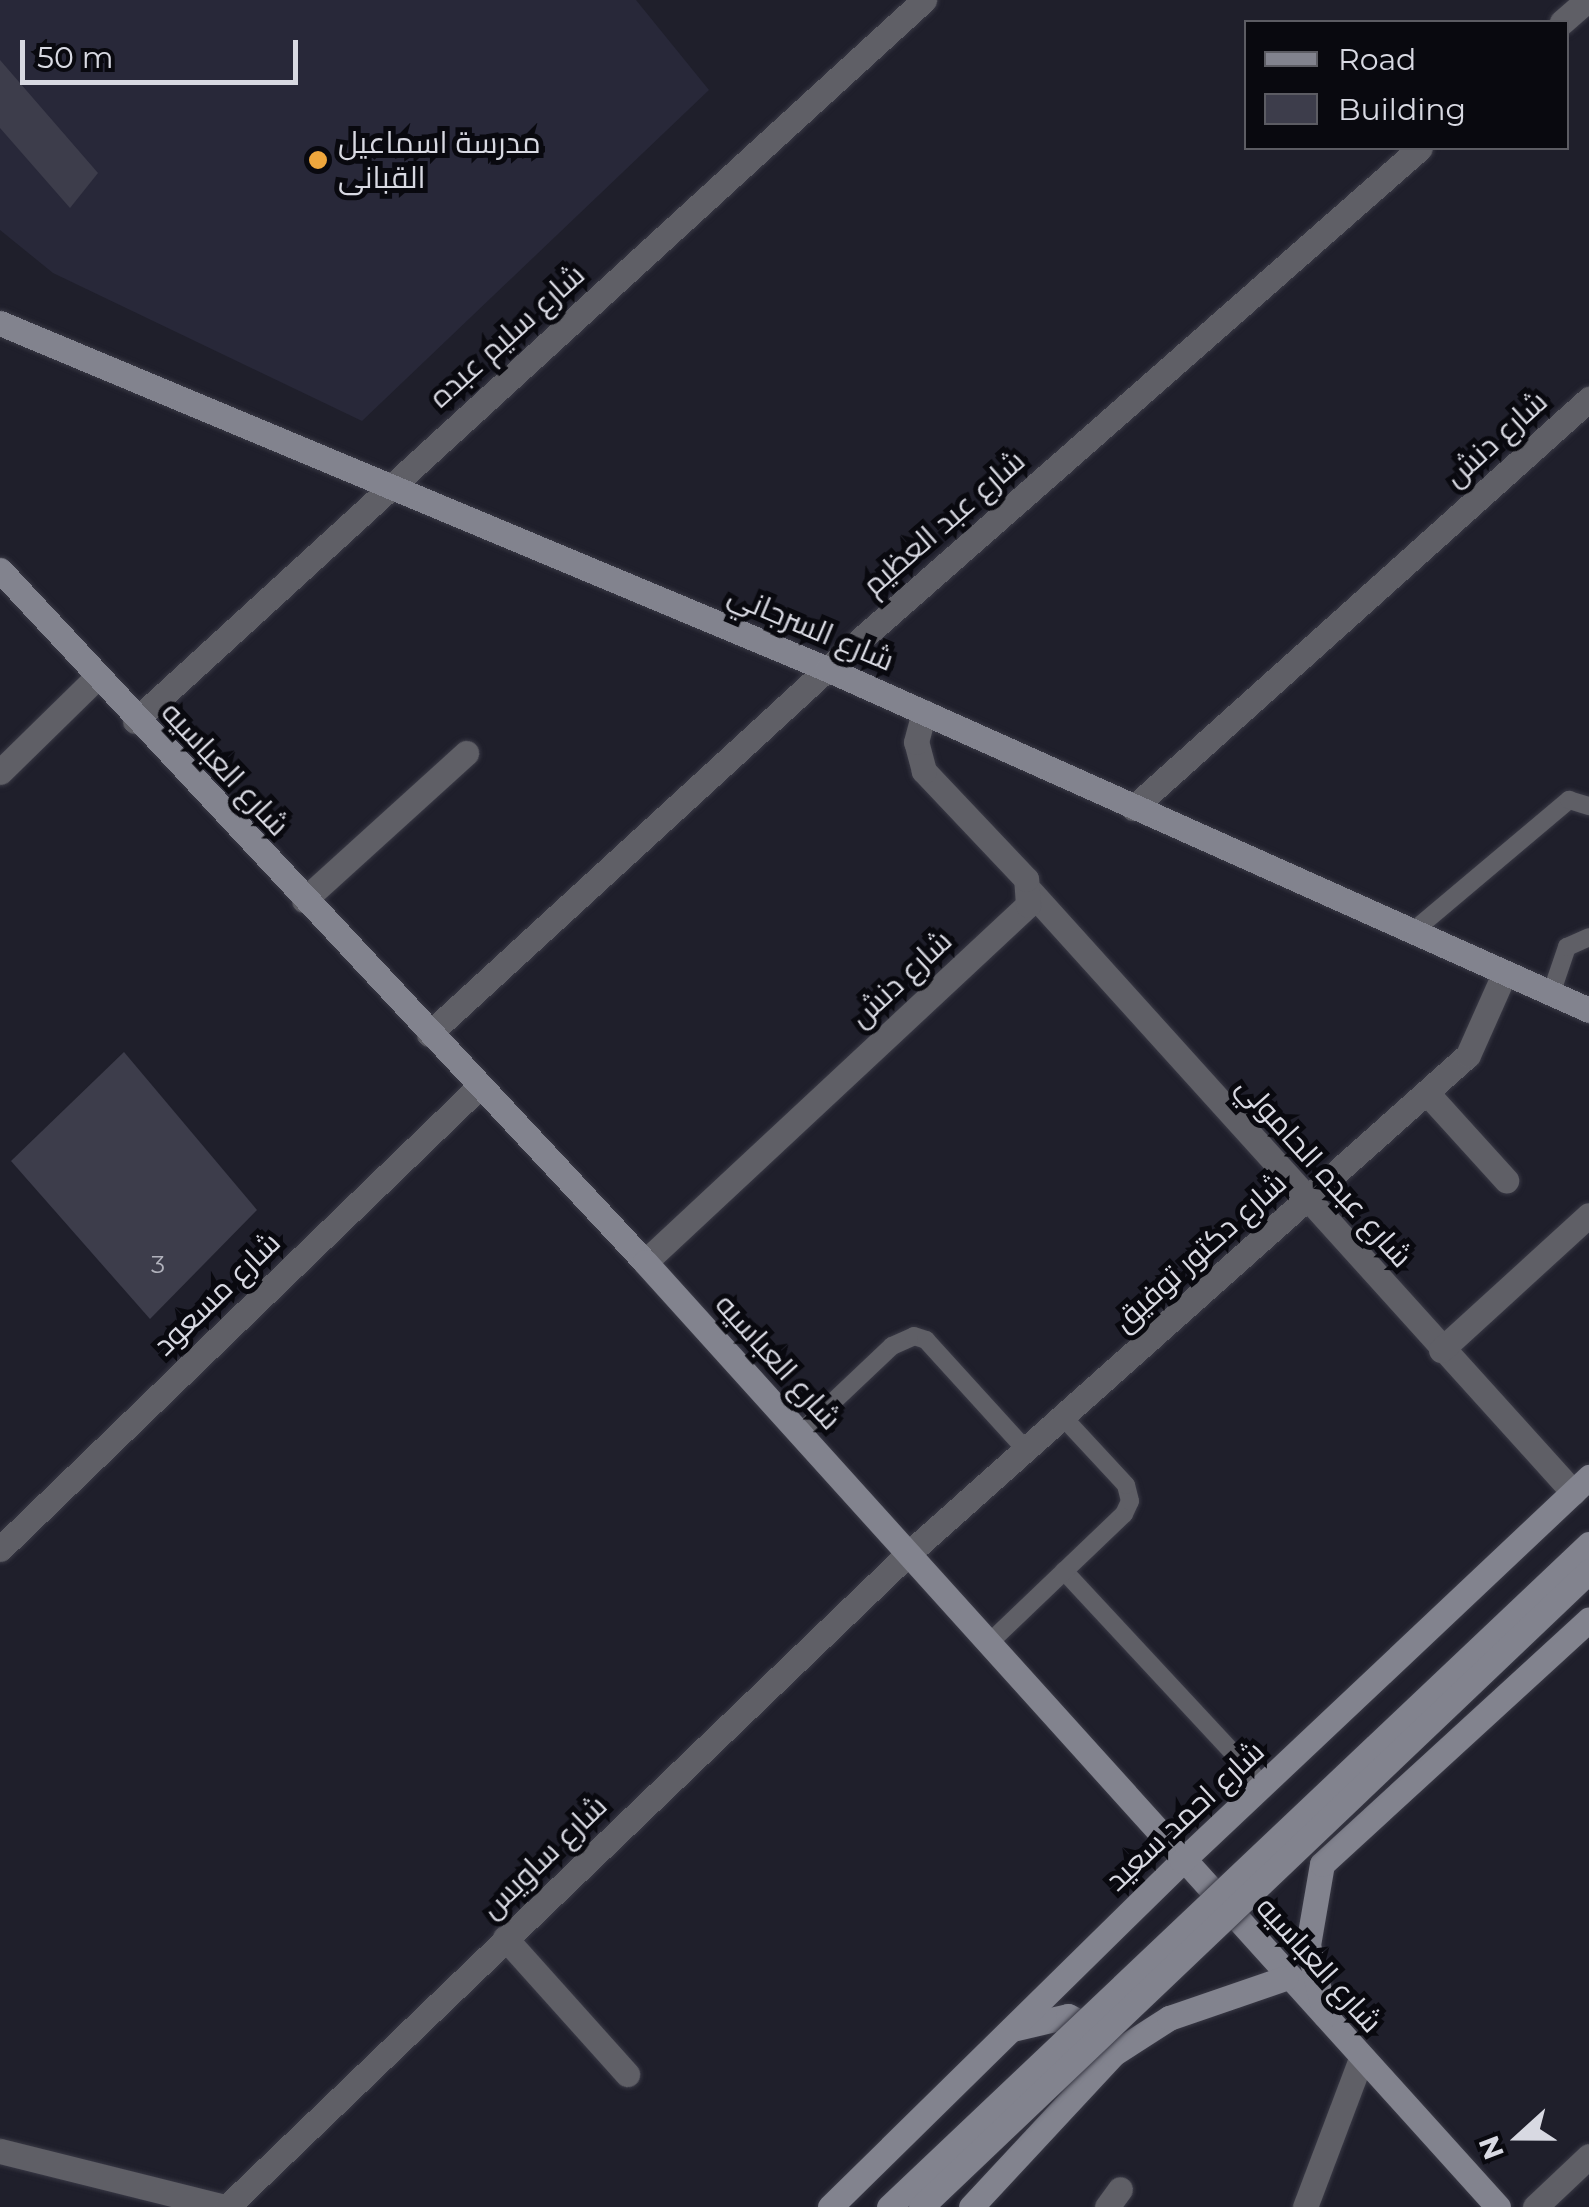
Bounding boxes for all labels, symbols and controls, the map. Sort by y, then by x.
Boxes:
scale bar [25,20,302,82]
legend [1244,20,1569,150]
text: 50 m [37,39,114,76]
text: Road [1338,41,1416,78]
text: Building [1338,91,1466,128]
place label: مدرسة اسماعيل القبانى [338,125,541,196]
marker: مدرسة اسماعيل القبانى [307,149,329,171]
street label: شارع سليم عبده [422,257,592,415]
street label: شارع دنش [1437,384,1555,494]
street label: شارع عبد العظيم [856,443,1032,603]
street label: شارع السرجاني [723,577,899,679]
street label: شارع العباسيه [154,695,296,843]
street label: شارع دنش [843,923,959,1035]
street label: شارع عبده الحامولي [1229,1069,1419,1275]
street label: شارع دكتور توفيق [1106,1165,1294,1339]
street label: شارع مسعود [146,1225,288,1363]
house number: 3 [151,1249,165,1279]
street label: شارع العباسيه [708,1287,848,1437]
street label: شارع احمد سعيد [1098,1733,1272,1899]
street label: شارع ساويس [473,1788,615,1926]
street label: شارع العباسيه [1249,1890,1389,2040]
north arrow [1469,2087,1569,2187]
text: N [1471,2131,1511,2164]

